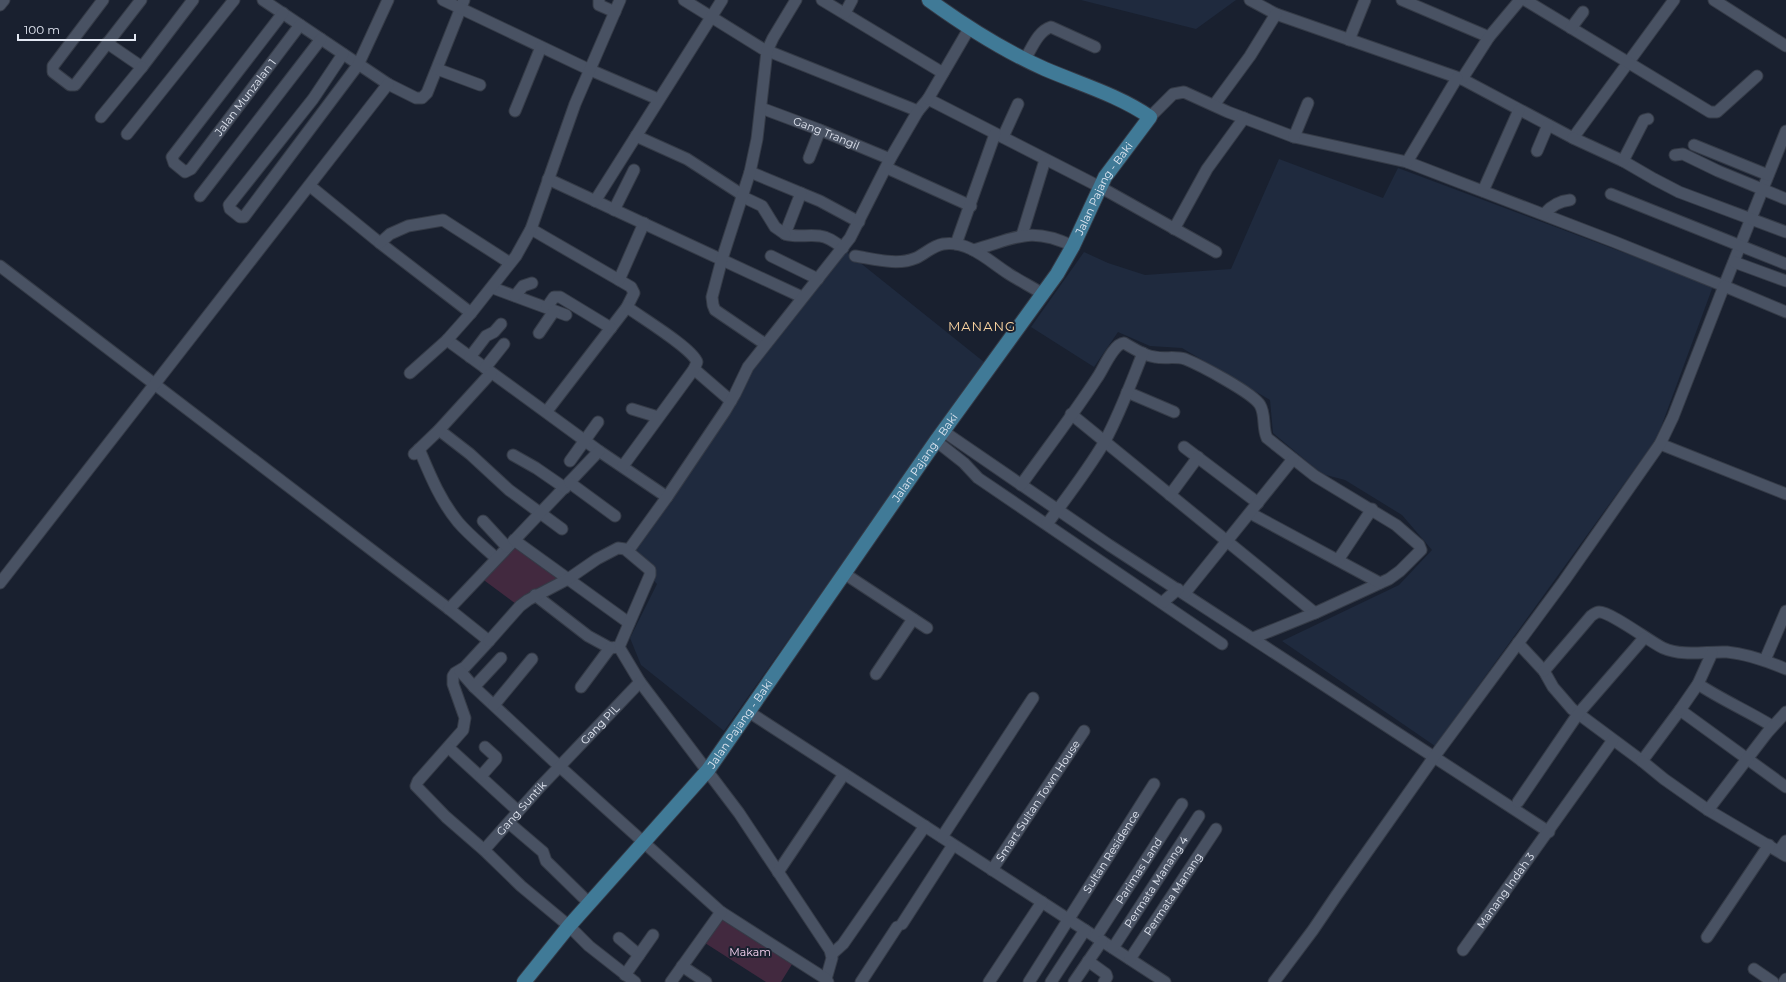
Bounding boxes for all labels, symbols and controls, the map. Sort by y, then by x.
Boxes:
scale bar [18,16,135,42]
text: 100 m [24,22,60,37]
street label: Jalan Munzalan 1 [211,56,279,139]
street label: Gang Trangil [791,114,862,153]
street label: Jalan Pajang - Baki [1072,139,1136,238]
district label: MANANG [948,318,1016,334]
street label: Jalan Pajang - Baki [888,411,961,505]
street label: Jalan Pajang - Baki [704,677,776,772]
street label: Gang PIL [577,701,623,747]
street label: Smart Sultan Town House [993,737,1083,864]
street label: Gang Suntik [493,778,549,838]
street label: Sultan Residence [1080,807,1143,896]
street label: Permata Manang 4 [1121,834,1191,930]
street label: Parimas Land [1112,835,1165,906]
street label: Permata Manang [1141,850,1205,938]
street label: Manang Indah 3 [1474,850,1537,931]
park label: Makam [729,945,771,959]

